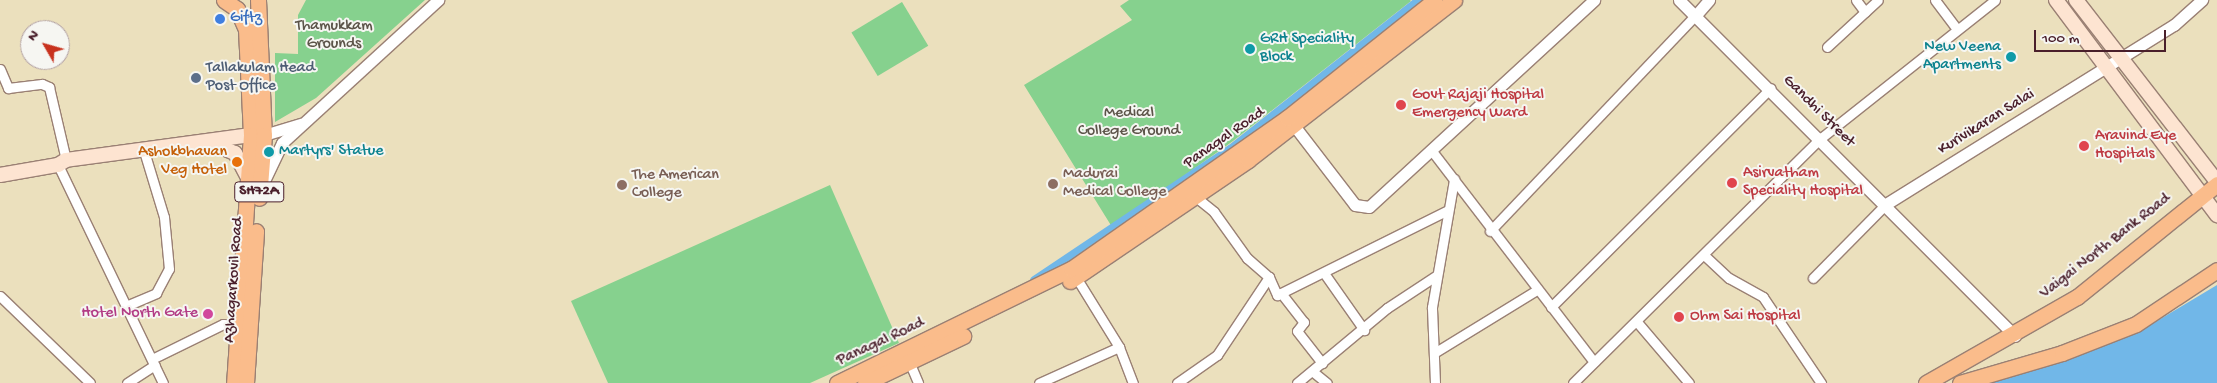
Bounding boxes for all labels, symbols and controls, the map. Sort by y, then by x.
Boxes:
place label: Giftz [230,9,262,29]
marker: Giftz [214,13,226,25]
park label: Thamukkam Grounds [295,17,373,55]
north arrow [20,20,70,70]
scale bar [2037,20,2170,52]
text: N [24,27,43,45]
place label: GRH Speciality Block [1260,30,1354,68]
text: 100 m [2042,30,2079,48]
place label: New Veena Apartments [1923,38,2001,76]
marker: GRH Speciality Block [1244,43,1256,55]
marker: New Veena Apartments [2005,51,2017,63]
place label: Tallakulam Head Post Office [206,59,315,97]
marker: Tallakulam Head Post Office [190,72,202,84]
street label: Gandhi Street [1778,72,1858,152]
place label: Govt Rajaji Hospital Emergency Ward [1412,86,1544,124]
street label: Kurivikaran Salai [1935,86,2039,160]
marker: Govt Rajaji Hospital Emergency Ward [1394,98,1408,112]
park label: Medical College Ground [1078,104,1180,142]
street label: Panagal Road [1181,104,1269,174]
place label: Aravind Eye Hospitals [2095,127,2176,165]
marker: Aravind Eye Hospitals [2077,139,2091,153]
place label: Martyrs' Statue [279,142,384,162]
place label: Ashokbhavan Veg Hotel [138,143,227,181]
marker: Martyrs' Statue [263,146,275,158]
marker: Ashokbhavan Veg Hotel [231,156,243,168]
place label: Asirvatham Speciality Hospital [1743,164,1863,202]
place label: Madurai Medical College [1063,165,1166,203]
place label: The American College [632,166,719,204]
marker: Asirvatham Speciality Hospital [1725,176,1739,190]
marker: Madurai Medical College [1047,178,1059,190]
marker: The American College [616,179,628,191]
road number: SH72A [234,180,284,204]
street label: Vaigai North Bank Road [2037,190,2175,304]
street label: Azhagarkovil Road [221,217,249,343]
place label: Hotel North Gate [81,304,198,324]
place label: Ohm Sai Hospital [1690,307,1801,327]
marker: Hotel North Gate [202,308,214,320]
marker: Ohm Sai Hospital [1672,310,1686,324]
street label: Panagal Road [834,314,928,372]

